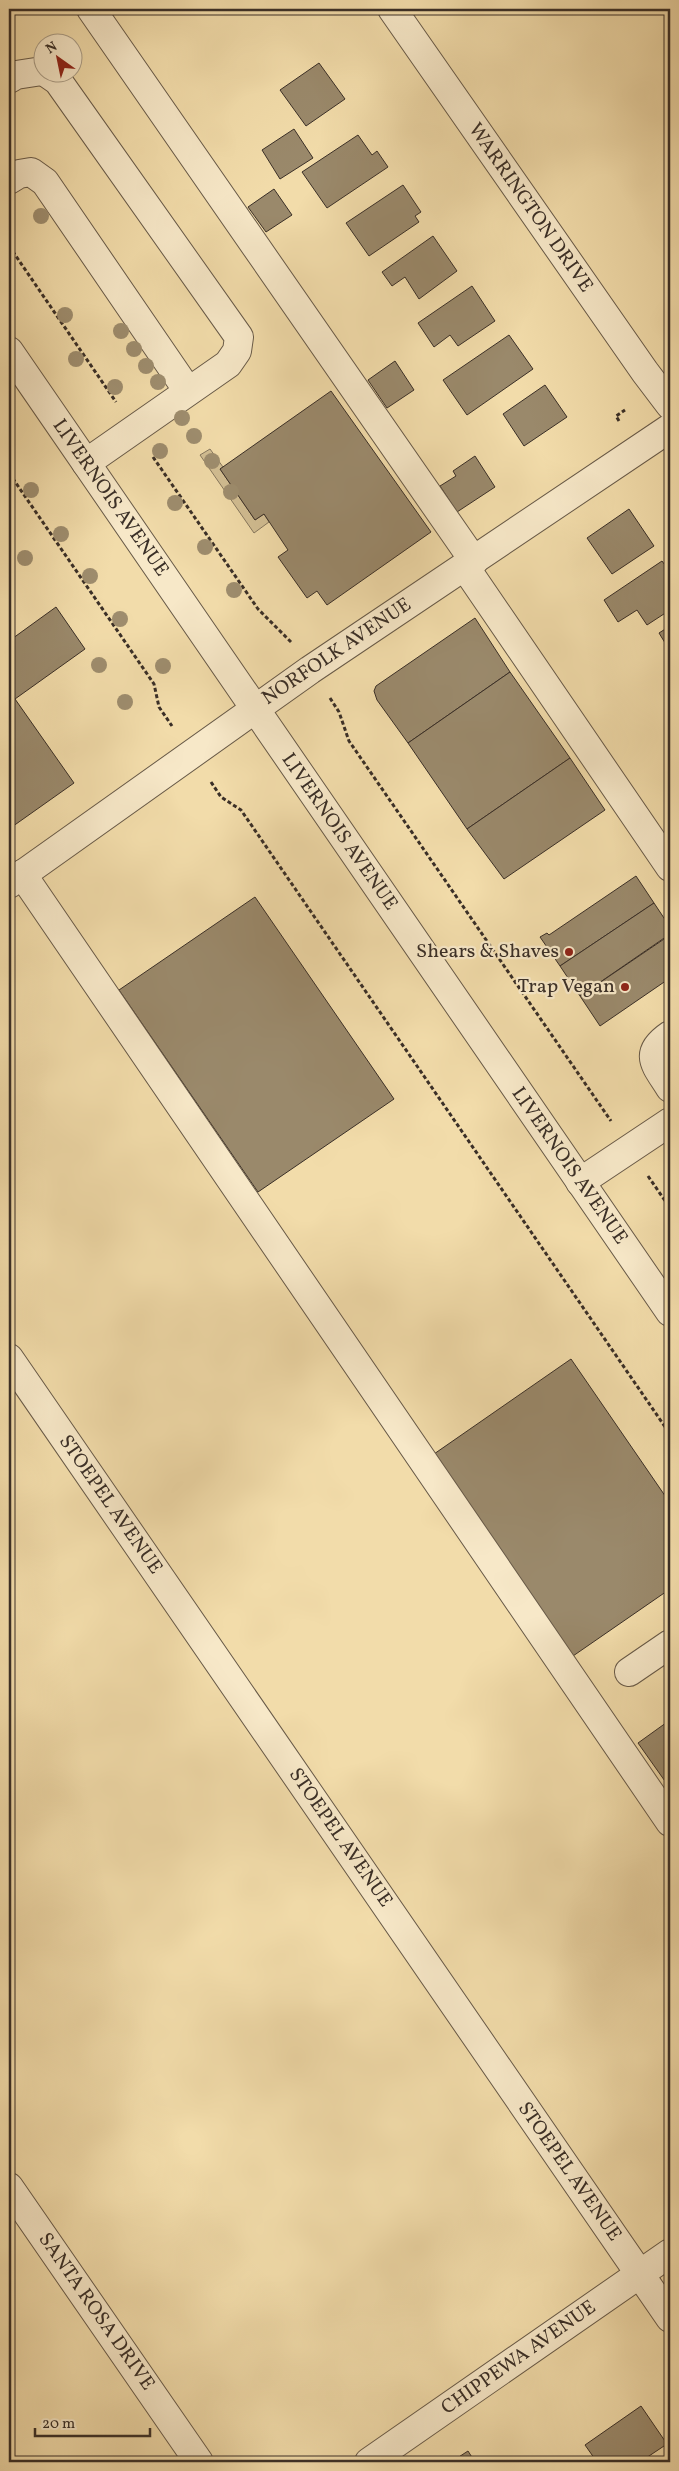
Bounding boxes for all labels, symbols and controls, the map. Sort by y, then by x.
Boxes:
north arrow [32,32,82,82]
text: N [42,38,61,59]
street label: WARRINGTON DRIVE [461,118,599,298]
street label: LIVERNOIS AVENUE [45,414,175,582]
street label: NORFOLK AVENUE [257,591,417,713]
street label: LIVERNOIS AVENUE [274,748,404,916]
place label: Shears & Shaves [416,938,559,966]
marker: Shears & Shaves [563,946,575,958]
place label: Trap Vegan [517,973,615,1001]
marker: Trap Vegan [619,981,631,993]
street label: LIVERNOIS AVENUE [504,1082,634,1250]
street label: STOEPEL AVENUE [51,1430,169,1580]
street label: STOEPEL AVENUE [281,1763,399,1913]
street label: STOEPEL AVENUE [510,2097,628,2247]
street label: SANTA ROSA DRIVE [31,2227,161,2397]
street label: CHIPPEWA AVENUE [436,2294,602,2422]
scale bar [35,2406,150,2438]
text: 20 m [42,2414,75,2435]

